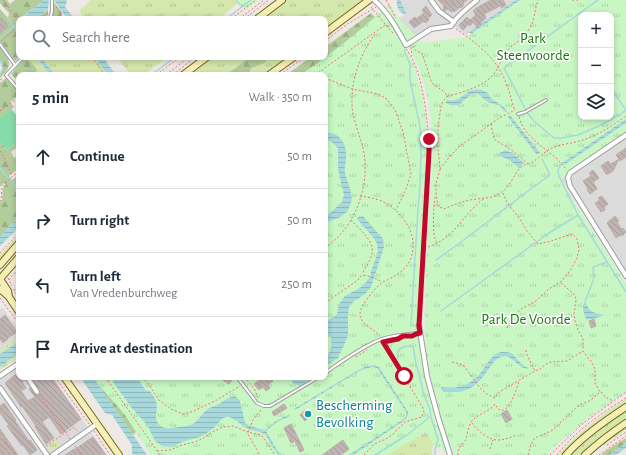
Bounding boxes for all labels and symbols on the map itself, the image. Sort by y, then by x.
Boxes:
park label: Park Steenvoorde [496,31,570,63]
route end [420,130,438,148]
park label: Park De Voorde [481,312,571,327]
route start [395,367,413,385]
place label: Bescherming Bevolking [316,398,393,430]
marker: Bescherming Bevolking [303,409,313,419]

